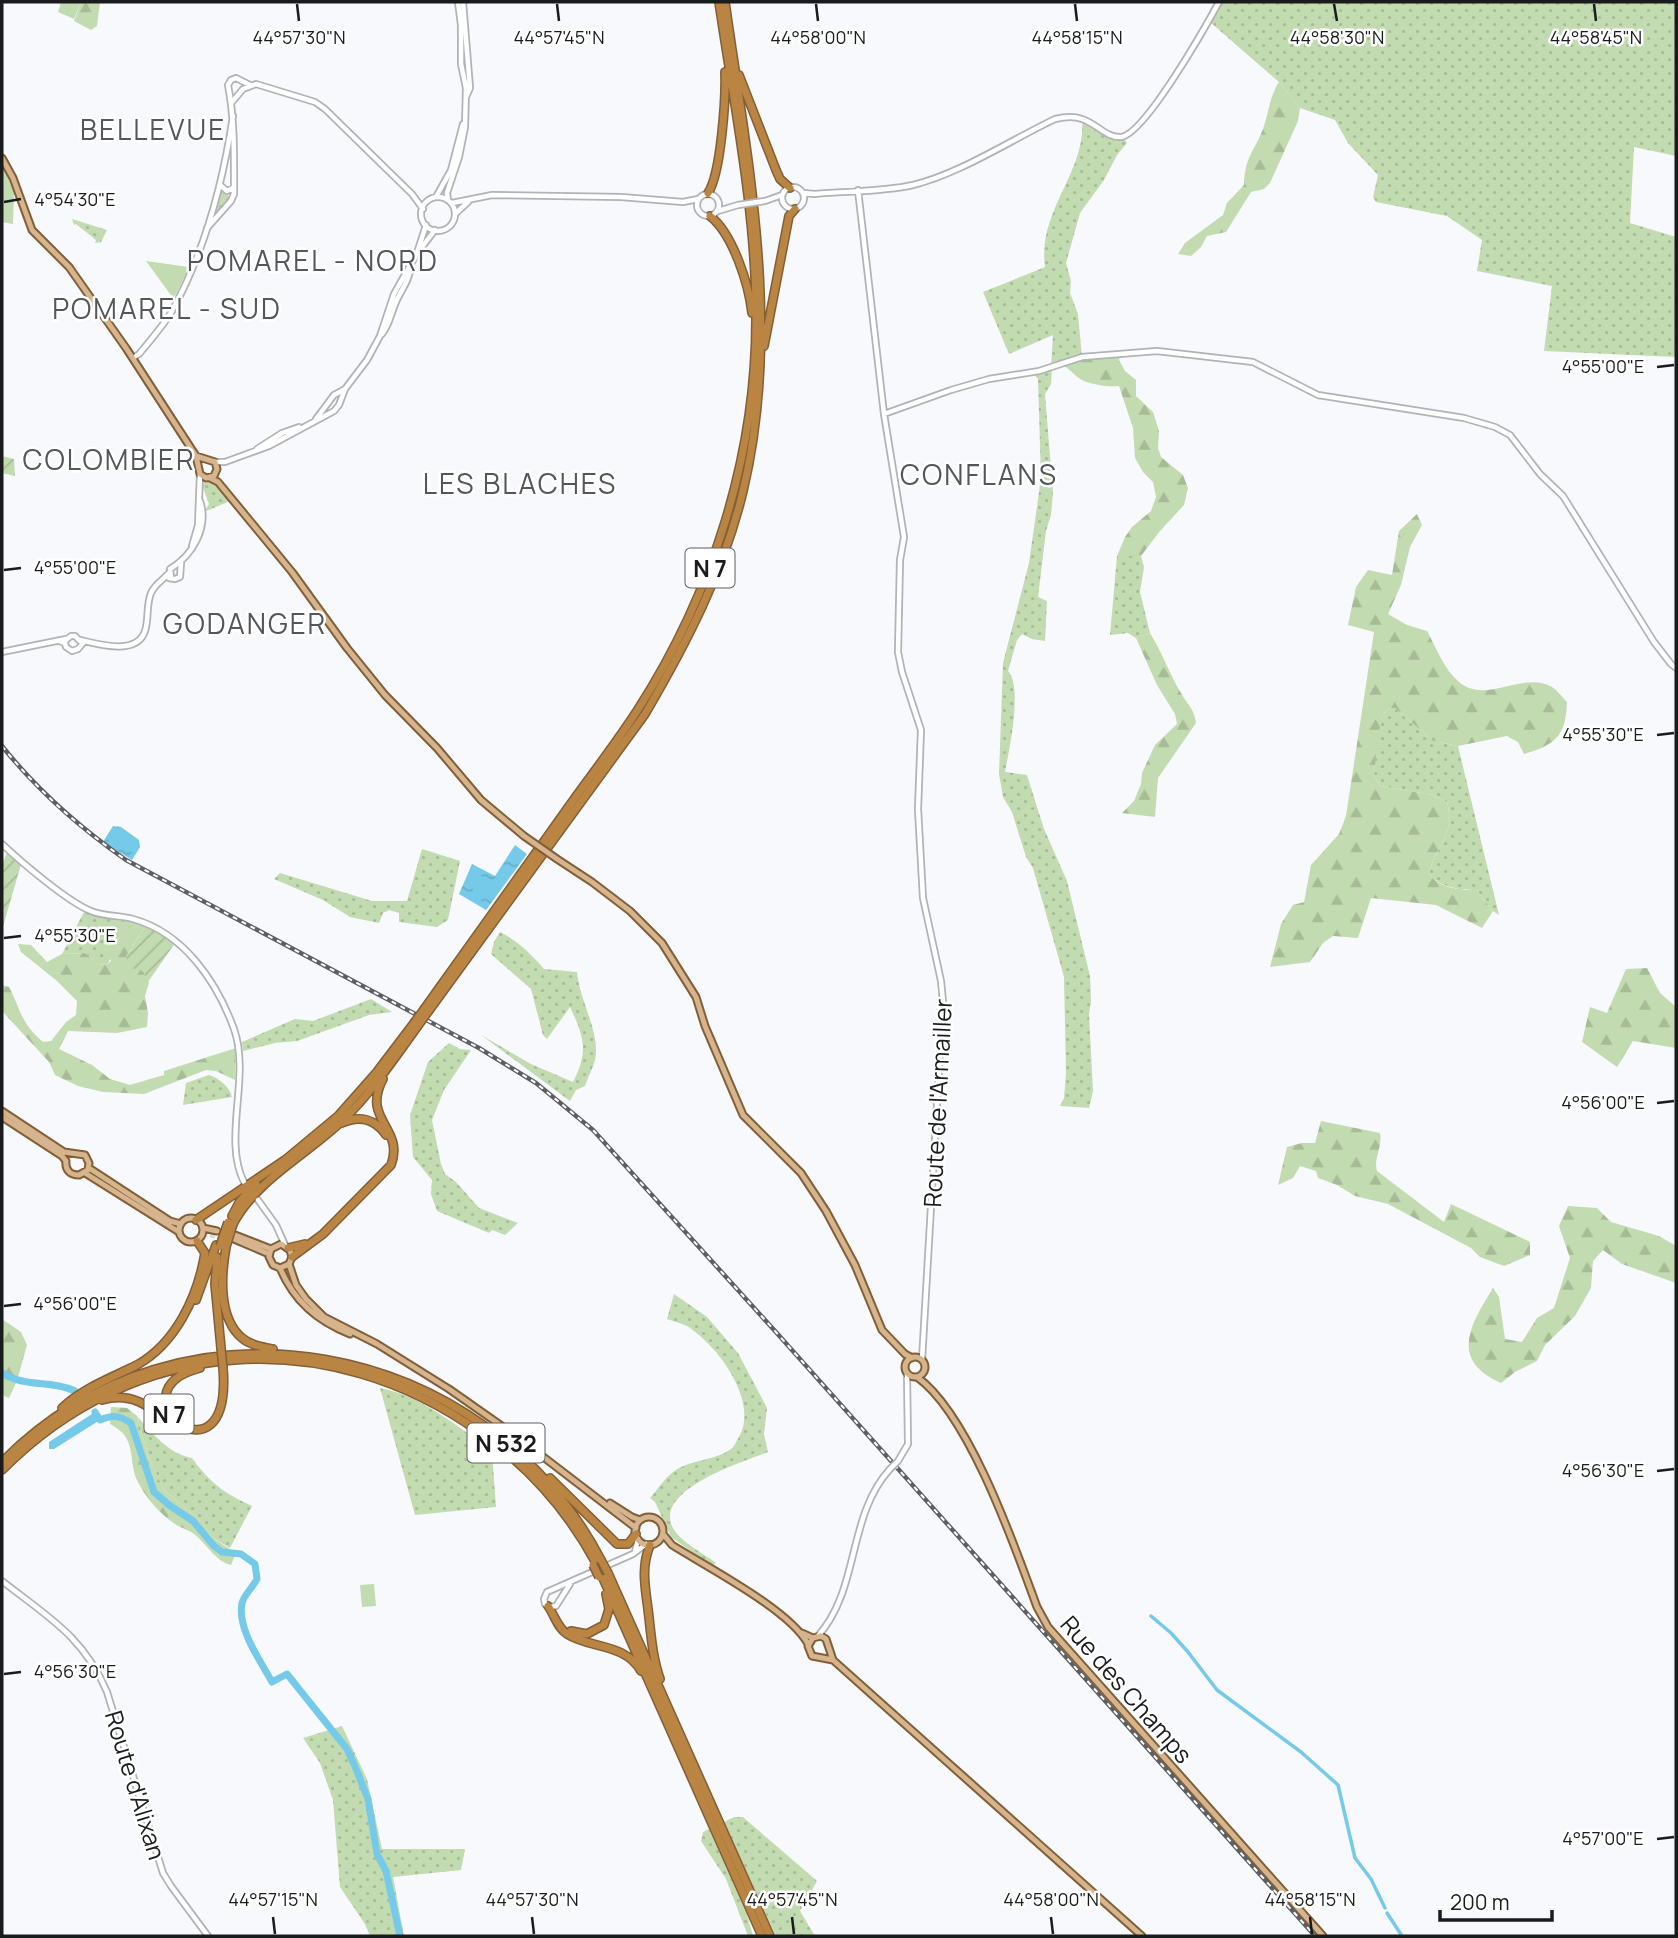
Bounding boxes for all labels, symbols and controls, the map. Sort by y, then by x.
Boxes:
text: 44°57'30"N [252,25,346,49]
text: 44°57'45"N [514,25,605,49]
text: 44°58'00"N [770,25,866,49]
text: 44°58'15"N [1032,25,1122,49]
text: 44°58'30"N [1290,25,1384,49]
text: 44°58'45"N [1550,25,1642,49]
district label: BELLEVUE [80,110,226,148]
text: 4°54'30"E [34,187,116,211]
district label: POMAREL - NORD [187,241,439,279]
district label: POMAREL - SUD [52,289,282,327]
text: 4°55'00"E [1562,354,1644,378]
district label: COLOMBIER [22,440,196,478]
district label: CONFLANS [900,455,1058,493]
district label: LES BLACHES [423,464,617,502]
road number: N 7 [686,548,734,588]
text: 4°55'00"E [34,555,116,579]
district label: GODANGER [163,604,327,642]
text: 4°55'30"E [1562,722,1644,746]
text: 4°55'30"E [34,923,116,947]
street label: Route de l'Armailler [915,998,959,1208]
text: 4°56'00"E [1561,1090,1645,1114]
text: 4°56'00"E [33,1291,117,1315]
road number: N 7 [144,1394,194,1434]
road number: N 532 [468,1424,544,1462]
text: 4°56'30"E [1562,1458,1644,1482]
street label: Rue des Champs [1054,1608,1200,1770]
text: 4°56'30"E [34,1659,116,1683]
street label: Route d'Alixan [98,1706,174,1864]
text: 4°57'00"E [1562,1826,1644,1850]
scale bar [1440,1878,1552,1922]
text: 44°57'15"N [228,1887,318,1911]
text: 44°57'30"N [485,1887,579,1911]
text: 44°57'45"N [747,1887,838,1911]
text: 44°58'00"N [1003,1887,1099,1911]
text: 44°58'15"N [1265,1887,1355,1911]
text: 200 m [1450,1888,1510,1916]

